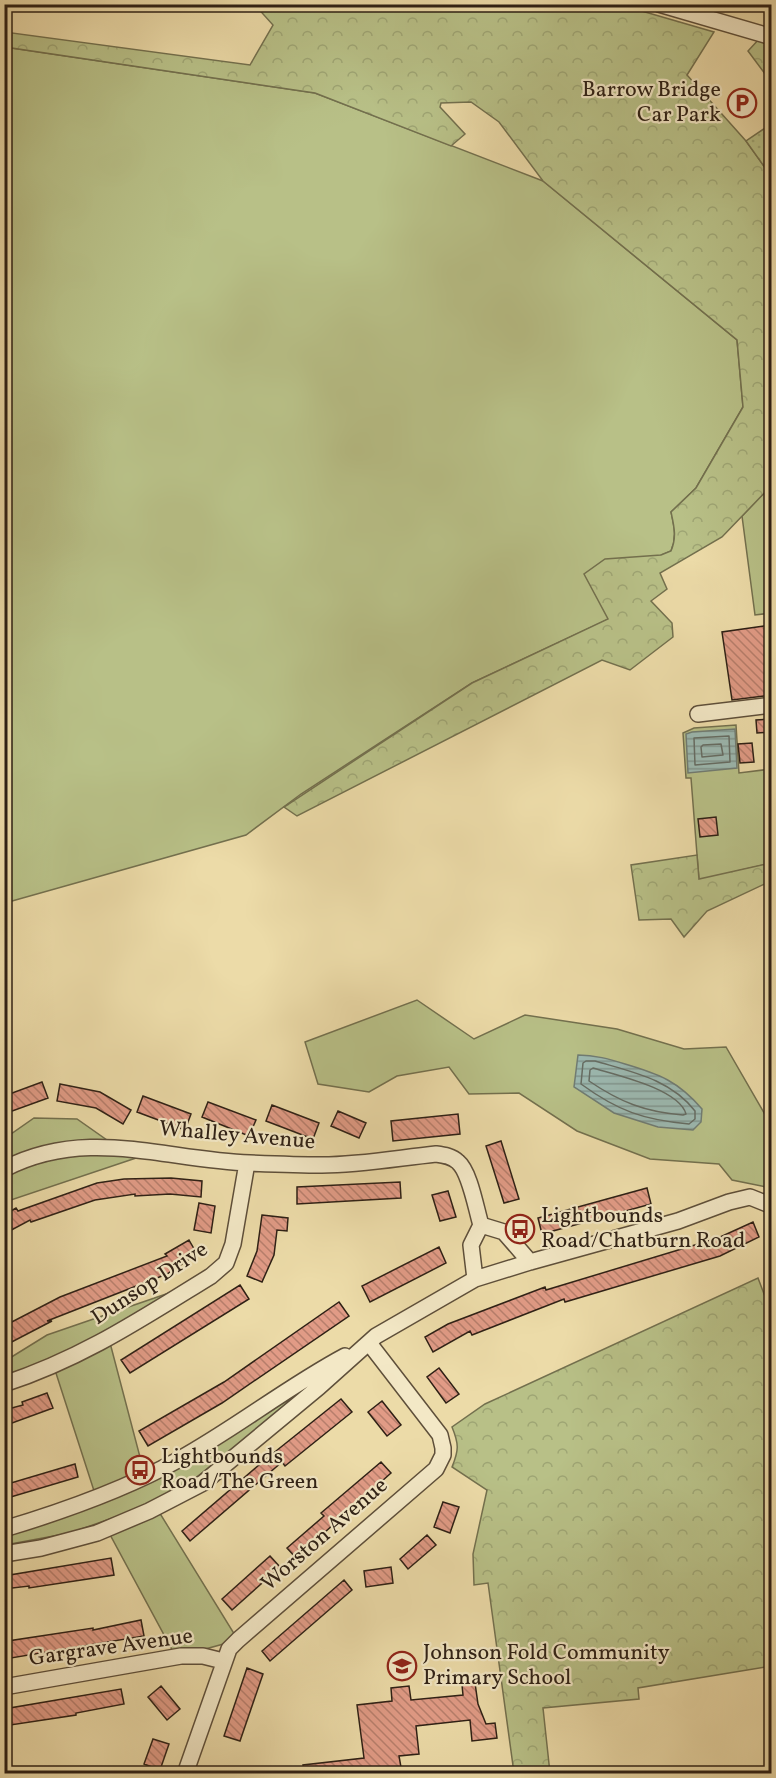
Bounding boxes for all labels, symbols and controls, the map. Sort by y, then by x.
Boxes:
place label: Barrow Bridge Car Park [582,75,721,131]
parking icon: Barrow Bridge Car Park [726,87,758,119]
street label: Whalley Avenue [158,1114,316,1158]
place label: Lightbounds Road/Chatburn Road [541,1201,745,1257]
bus stop icon: Lightbounds Road/Chatburn Road [504,1213,536,1245]
street label: Dunsop Drive [86,1235,214,1333]
place label: Lightbounds Road/The Green [161,1442,318,1498]
bus stop icon: Lightbounds Road/The Green [124,1454,156,1486]
street label: Worston Avenue [255,1471,395,1599]
street label: Gargrave Avenue [27,1621,195,1675]
place label: Johnson Fold Community Primary School [423,1638,670,1694]
school or university icon: Johnson Fold Community Primary School [386,1650,418,1682]

